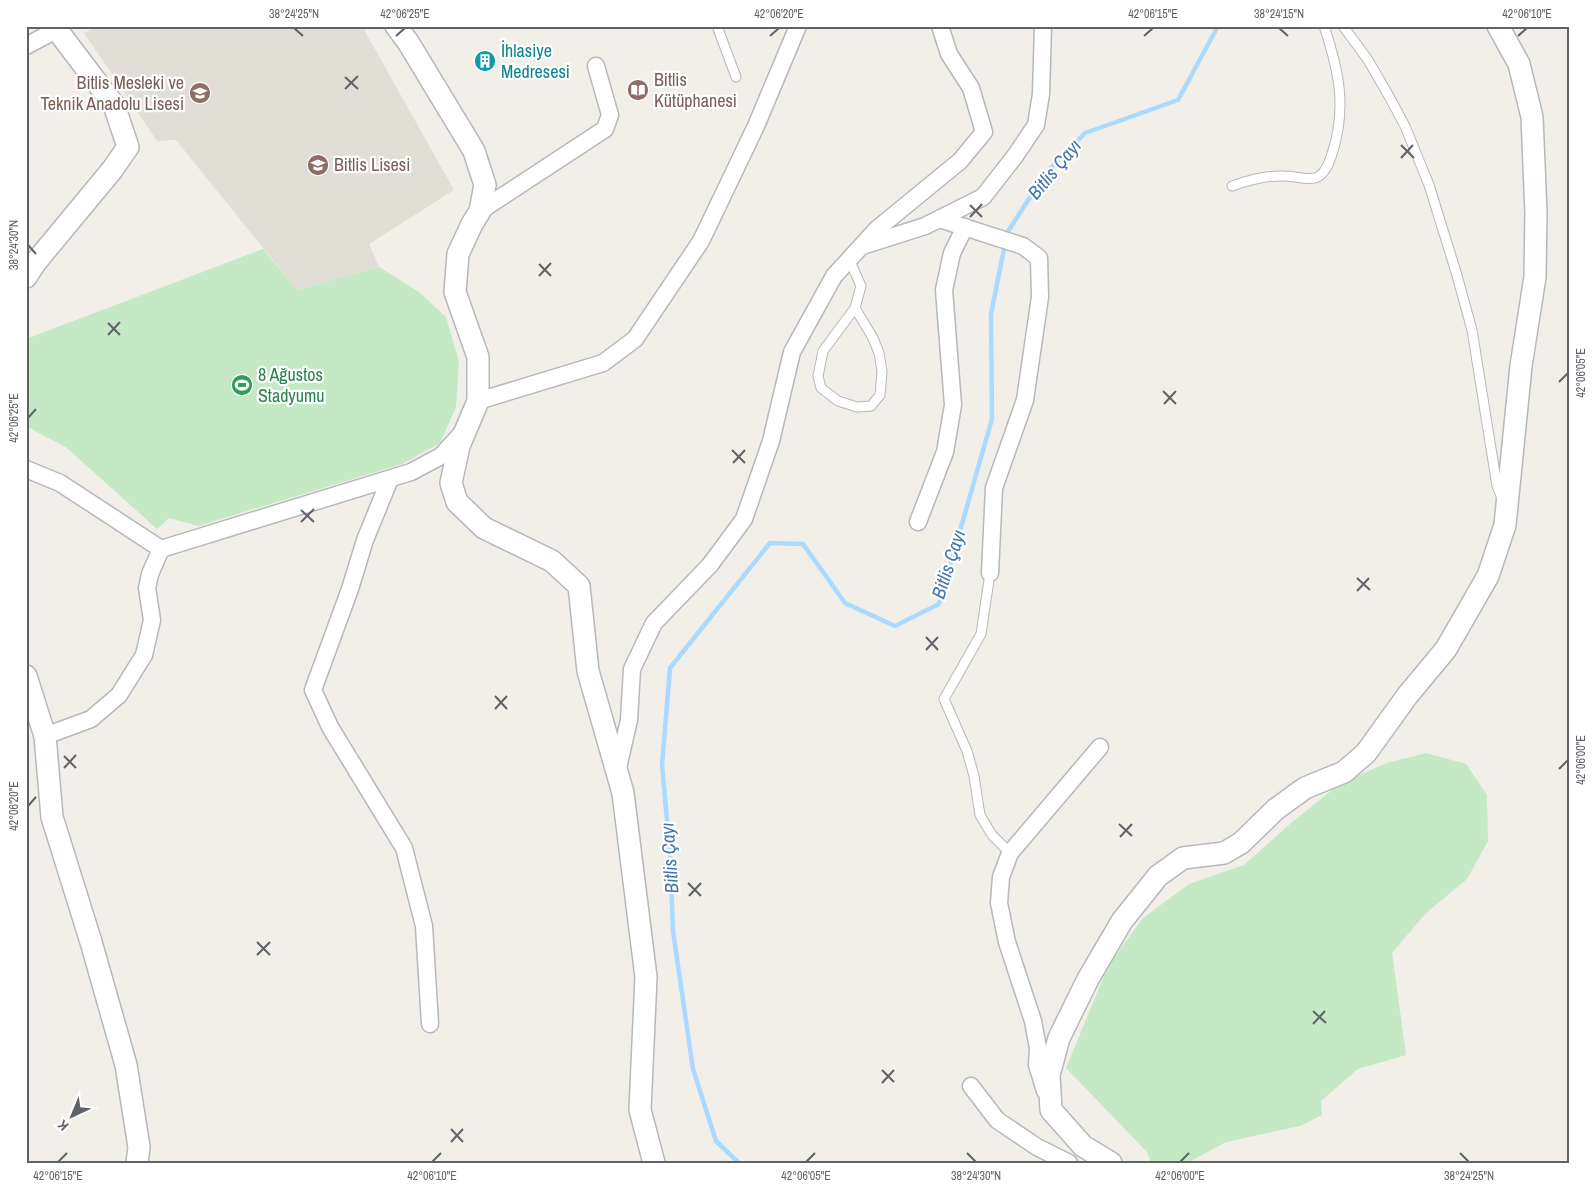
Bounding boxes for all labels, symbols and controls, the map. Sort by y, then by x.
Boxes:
text: 38°24'25"N [269,6,319,22]
text: 42°06'25"E [380,6,430,22]
text: 42°06'20"E [754,6,804,22]
text: 42°06'15"E [1128,6,1178,22]
text: 38°24'15"N [1254,6,1304,22]
text: 42°06'10"E [1502,6,1552,22]
place label: İhlasiye Medresesi [501,38,570,84]
building icon: İhlasiye Medresesi [473,49,497,73]
place label: Bitlis Kütüphanesi [654,67,737,113]
place label: Bitlis Mesleki ve Teknik Anadolu Lisesi [40,70,184,116]
library icon: Bitlis Kütüphanesi [626,78,650,102]
school or university icon: Bitlis Mesleki ve Teknik Anadolu Lisesi [188,81,212,105]
water label: Bitlis Çayı [1021,133,1087,205]
place label: Bitlis Lisesi [334,152,410,177]
school or university icon: Bitlis Lisesi [306,153,330,177]
text: 38°24'30"N [6,220,22,270]
text: 42°06'05"E [1573,348,1589,398]
place label: 8 Ağustos Stadyumu [258,362,324,408]
sports icon: 8 Ağustos Stadyumu [230,373,254,397]
text: 42°06'25"E [6,393,22,443]
water label: Bitlis Çayı [925,526,971,602]
text: 42°06'00"E [1573,735,1589,785]
text: 42°06'20"E [6,781,22,831]
water label: Bitlis Çayı [654,822,684,894]
north arrow [48,1092,98,1142]
text: K [53,1116,72,1135]
text: 42°06'15"E [33,1168,83,1184]
text: 42°06'10"E [407,1168,457,1184]
text: 42°06'05"E [781,1168,831,1184]
text: 38°24'30"N [951,1168,1001,1184]
text: 42°06'00"E [1155,1168,1205,1184]
text: 38°24'25"N [1444,1168,1494,1184]

